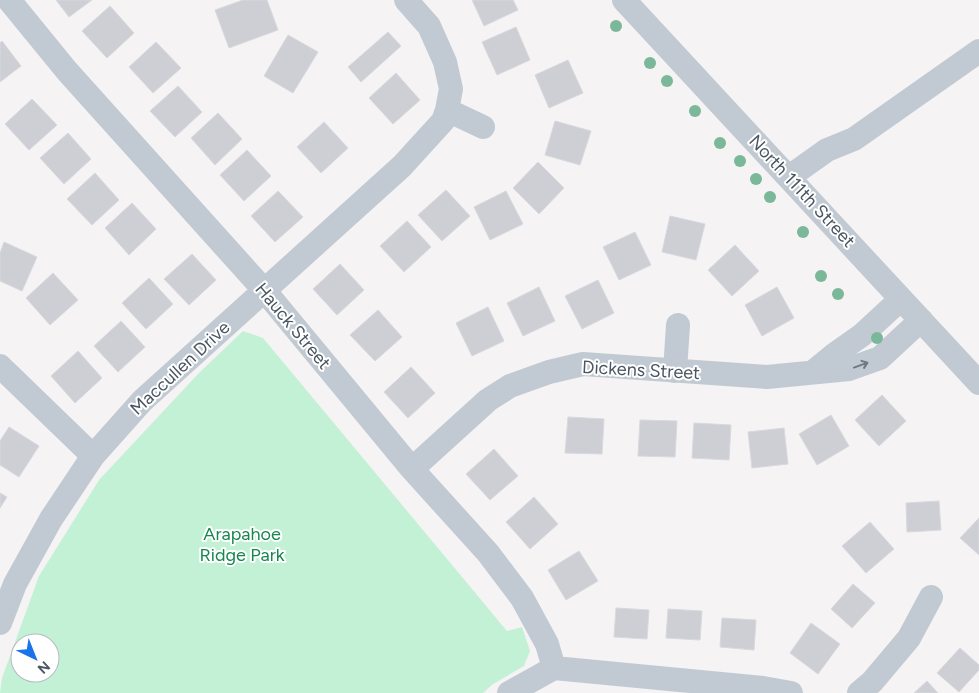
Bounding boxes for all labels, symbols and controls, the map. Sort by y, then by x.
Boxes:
street label: North 111th Street [744,130,860,252]
street label: Hauck Street [250,278,336,374]
street label: Maccullen Drive [126,316,234,420]
street label: Dickens Street [582,356,701,384]
one-way arrow [853,360,868,369]
park label: Arapahoe Ridge Park [199,523,285,566]
north arrow [10,633,60,683]
text: N [34,657,53,677]

